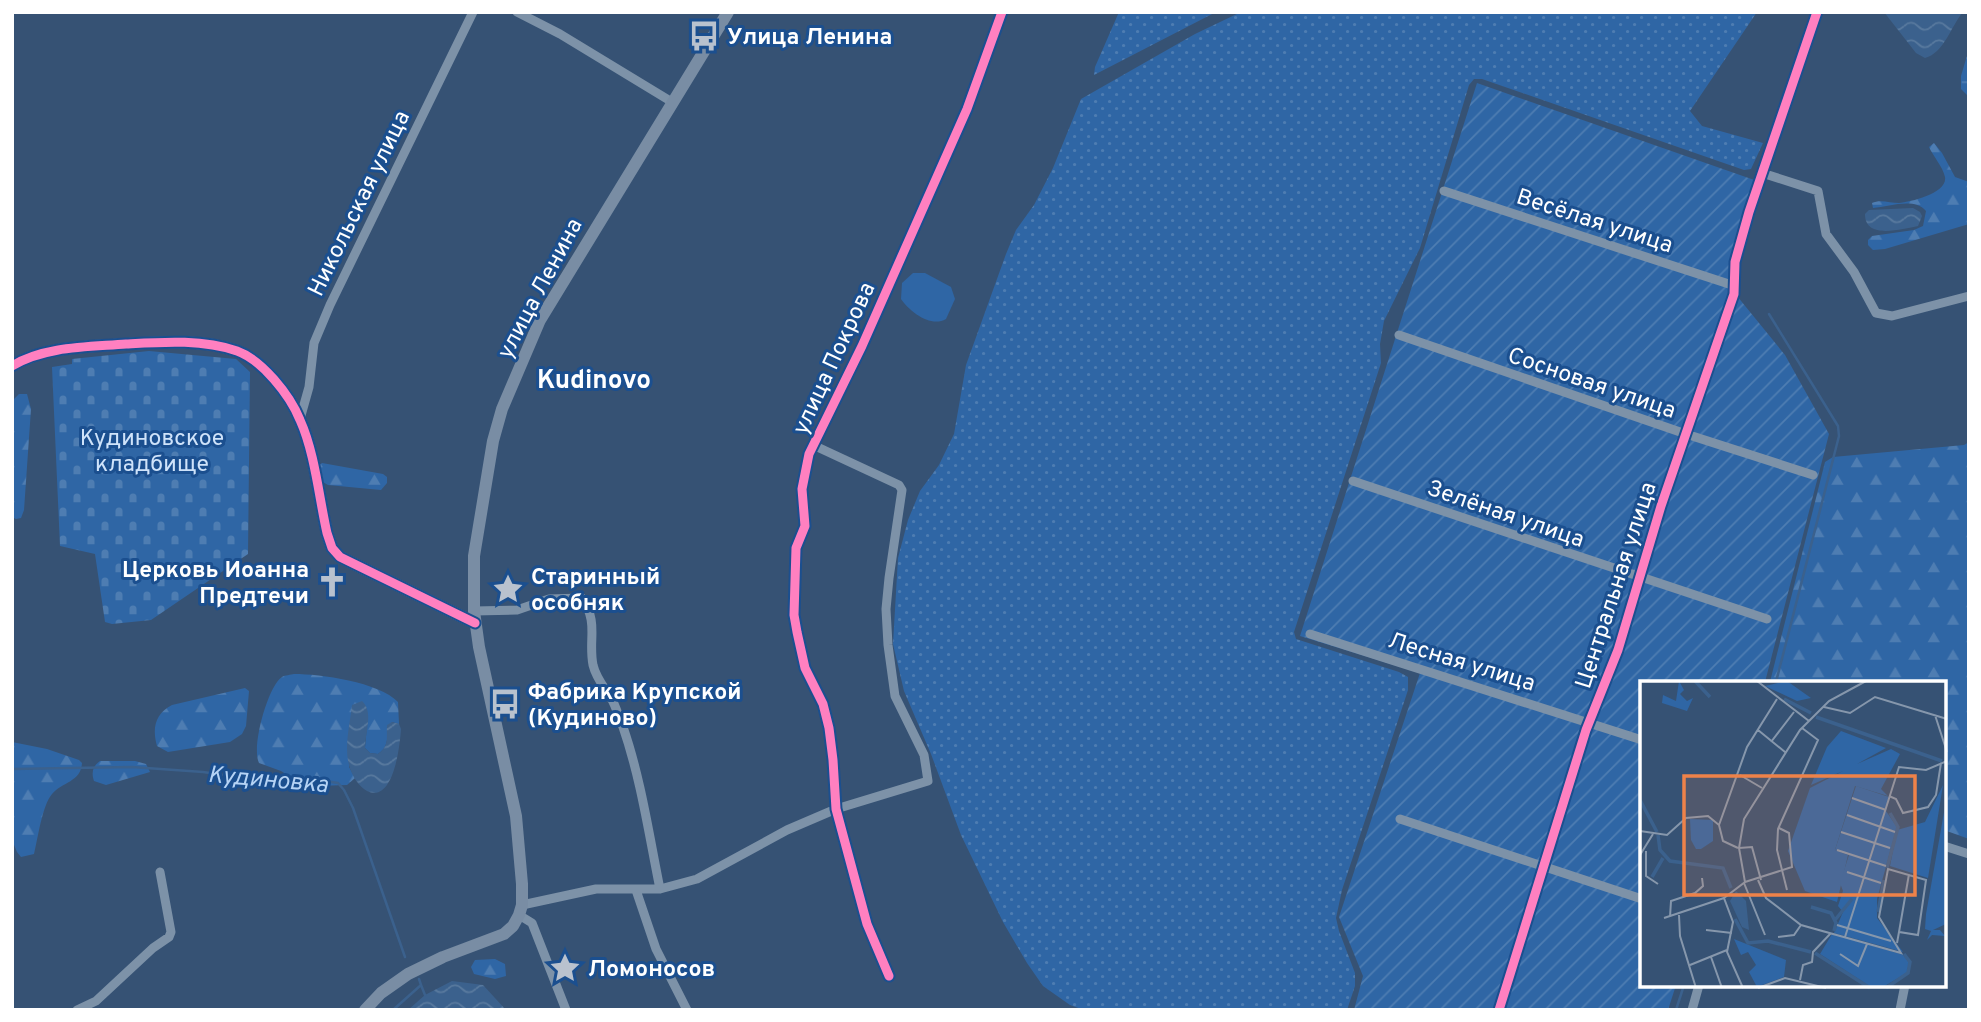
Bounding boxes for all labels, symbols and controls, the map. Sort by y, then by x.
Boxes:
bus stop icon: Улица Ленина [687,19,721,53]
place label: Улица Ленина [727,24,892,53]
street label: Никольская улица [303,106,418,302]
street label: Весёлая улица [1512,183,1676,261]
street label: улица Ленина [492,214,590,364]
street label: улица Покрова [787,278,883,440]
street label: Сосновая улица [1503,342,1679,427]
district label: Kudinovo [537,365,651,398]
park label: Кудиновское кладбище [80,425,224,480]
street label: Зелёная улица [1423,475,1588,556]
street label: Центральная улица [1570,479,1665,693]
place label: Церковь Иоанна Предтечи [122,557,309,612]
place label: Старинный особняк [531,564,660,619]
church icon: Церковь Иоанна Предтечи [315,565,349,599]
place icon: Старинный особняк [491,572,525,606]
street label: Лесная улица [1384,627,1538,700]
place label: Фабрика Крупской (Кудиново) [528,679,741,734]
inset map [1640,681,1946,987]
bus stop icon: Фабрика Крупской (Кудиново) [488,687,522,721]
water label: Кудиновка [206,761,330,801]
place icon: Ломоносов [548,951,582,985]
place label: Ломоносов [588,956,715,985]

